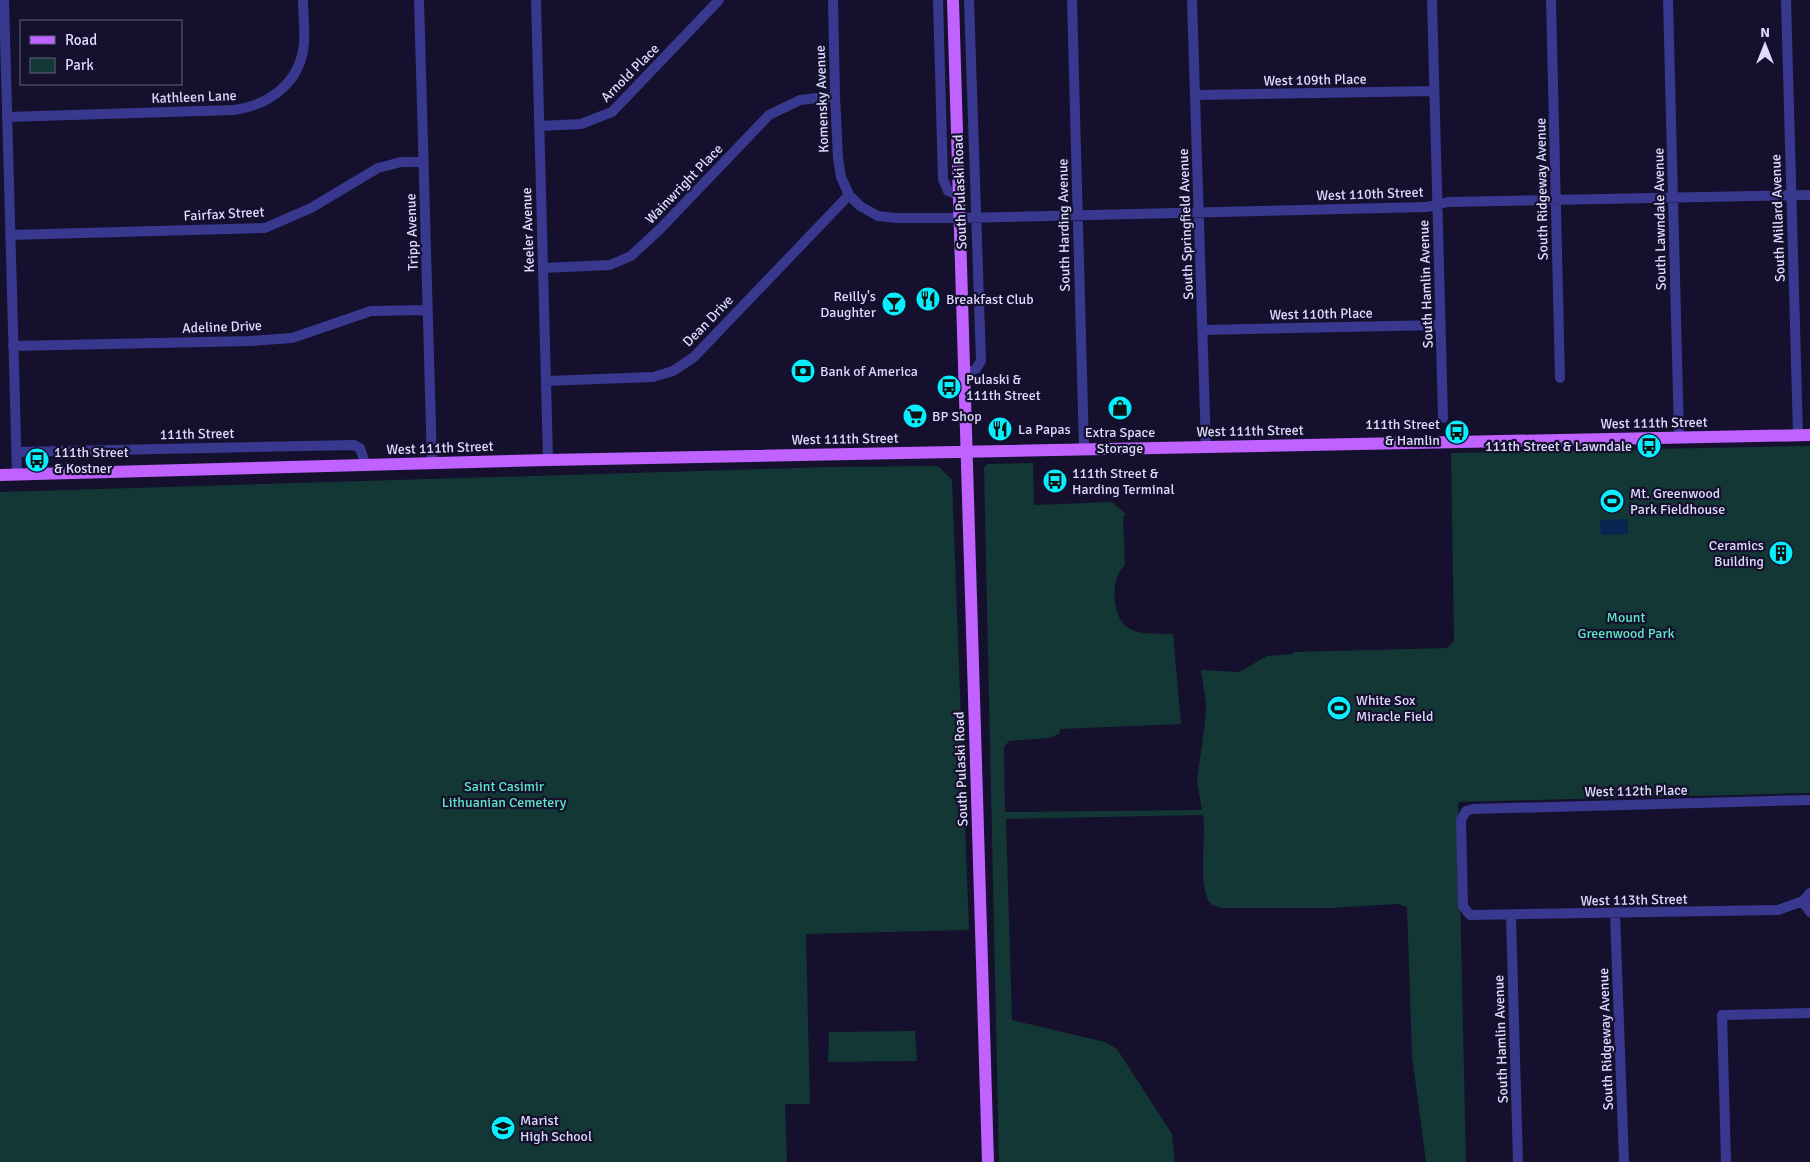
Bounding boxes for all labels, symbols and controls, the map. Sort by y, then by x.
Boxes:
legend [20,20,182,85]
north arrow [1740,20,1790,70]
text: N [1760,24,1770,41]
text: Road [65,31,97,49]
street label: Arnold Place [597,40,663,106]
street label: Komensky Avenue [812,45,832,153]
text: Park [65,56,94,74]
street label: West 109th Place [1263,71,1367,89]
street label: Kathleen Lane [151,87,237,107]
street label: South Ridgeway Avenue [1532,118,1552,260]
street label: South Pulaski Road [950,134,970,250]
street label: Wainwright Place [642,140,726,228]
street label: South Springfield Avenue [1175,148,1197,300]
street label: South Lawndale Avenue [1650,148,1670,290]
street label: South Millard Avenue [1767,154,1789,282]
street label: South Harding Avenue [1054,158,1074,292]
street label: West 110th Street [1316,184,1424,204]
street label: Keeler Avenue [518,187,538,273]
street label: Tripp Avenue [402,193,422,271]
street label: Fairfax Street [183,203,265,225]
street label: South Hamlin Avenue [1415,220,1437,348]
restaurant icon: Breakfast Club [915,286,941,312]
place label: Reilly's Daughter [820,288,877,321]
bar icon: Reilly's Daughter [881,291,907,317]
place label: Breakfast Club [946,291,1034,308]
street label: Dean Drive [679,292,737,350]
street label: West 110th Place [1269,305,1373,323]
street label: Adeline Drive [182,317,262,337]
bank icon: Bank of America [790,358,816,384]
place label: Bank of America [820,363,918,380]
place label: Pulaski & 111th Street [966,371,1041,404]
bus stop icon: Pulaski & 111th Street [936,374,962,400]
shop icon: Extra Space Storage [1107,395,1133,421]
supermarket icon: BP Shop [902,403,928,429]
place label: BP Shop [932,408,982,425]
street label: West 111th Street [1600,414,1708,432]
restaurant icon: La Papas [987,416,1013,442]
place label: 111th Street & Hamlin [1365,416,1440,449]
bus stop icon: 111th Street & Hamlin [1444,419,1470,445]
place label: La Papas [1018,421,1071,438]
street label: West 111th Street [1196,422,1304,440]
place label: Extra Space Storage [1085,424,1155,457]
street label: 111th Street [159,425,235,443]
street label: West 111th Street [791,430,899,448]
bus stop icon: 111th Street & Lawndale [1636,433,1662,459]
street label: West 111th Street [386,438,494,458]
place label: 111th Street & Lawndale [1485,438,1632,455]
place label: 111th Street & Kostner [54,444,129,477]
bus stop icon: 111th Street & Kostner [24,447,50,473]
place label: 111th Street & Harding Terminal [1072,465,1175,498]
bus stop icon: 111th Street & Harding Terminal [1042,468,1068,494]
place label: Mt. Greenwood Park Fieldhouse [1630,485,1725,518]
sports icon: Mt. Greenwood Park Fieldhouse [1599,488,1625,514]
place label: Ceramics Building [1709,537,1764,570]
building icon: Ceramics Building [1768,540,1794,566]
park label: Mount Greenwood Park [1577,609,1675,642]
place label: White Sox Miracle Field [1356,692,1433,725]
sports icon: White Sox Miracle Field [1326,695,1352,721]
street label: South Pulaski Road [951,711,971,827]
park label: Saint Casimir Lithuanian Cemetery [442,778,567,811]
street label: West 112th Place [1584,782,1688,800]
street label: West 113th Street [1580,891,1688,909]
street label: South Ridgeway Avenue [1595,968,1617,1110]
street label: South Hamlin Avenue [1490,975,1512,1103]
place label: Marist High School [520,1112,592,1145]
school or university icon: Marist High School [490,1115,516,1141]

